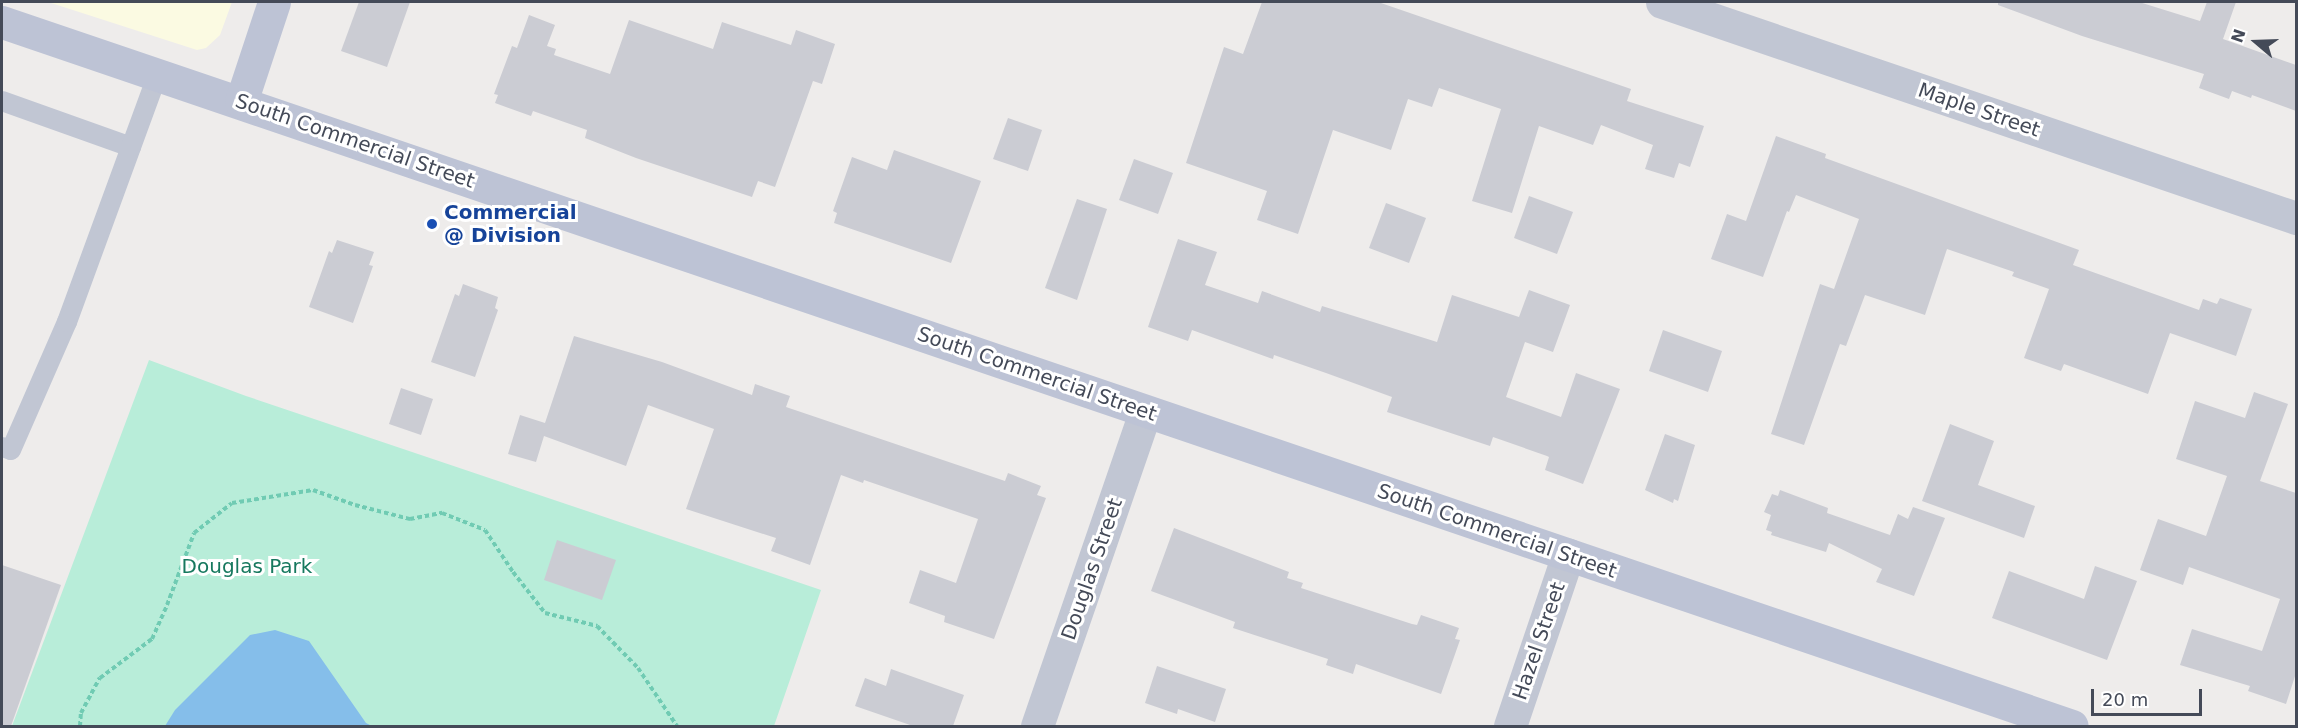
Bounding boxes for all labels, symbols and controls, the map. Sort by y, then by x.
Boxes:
north arrow [2226,12,2286,72]
text: N [2227,27,2250,45]
street label: Maple Street [1915,78,2043,142]
street label: South Commercial Street [232,89,478,193]
place label: Commercial @ Division [444,201,577,248]
marker: Commercial @ Division [425,217,439,231]
street label: South Commercial Street [914,322,1160,426]
street label: South Commercial Street [1374,479,1620,583]
street label: Douglas Street [1057,495,1127,643]
park label: Douglas Park [182,554,312,578]
street label: Hazel Street [1508,579,1570,703]
scale bar [2094,677,2205,715]
text: 20 m [2102,689,2148,710]

